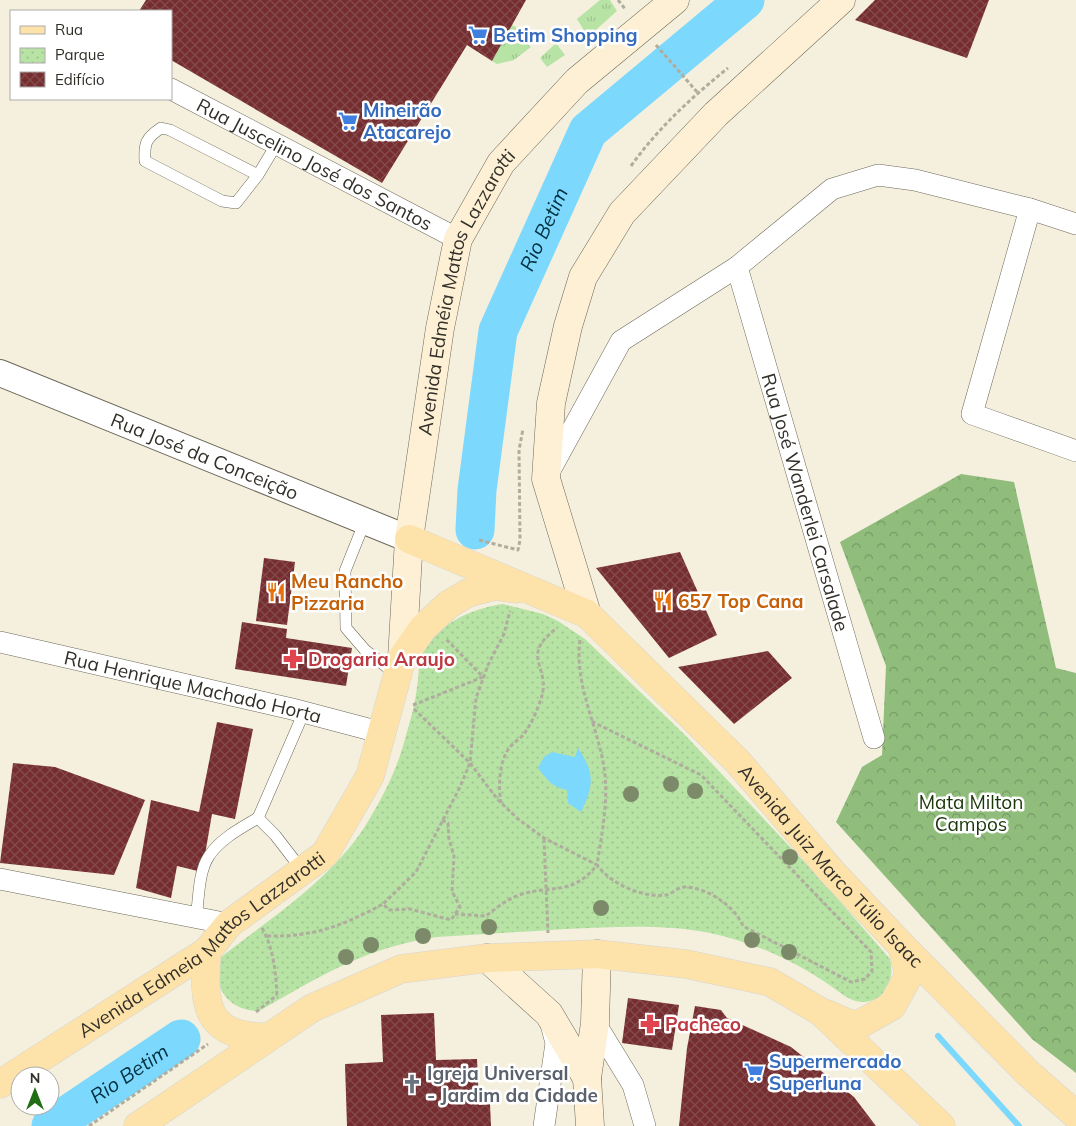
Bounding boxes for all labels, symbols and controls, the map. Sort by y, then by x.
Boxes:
legend [10,10,172,100]
text: Rua [55,20,83,39]
place label: Betim Shopping [493,23,638,47]
supermarket icon: Betim Shopping [467,24,489,46]
text: Parque [55,45,105,64]
text: Edifício [55,70,105,89]
street label: Rua Juscelino José dos Santos [193,93,436,235]
place label: Mineirão Atacarejo [363,98,451,144]
supermarket icon: Mineirão Atacarejo [337,110,359,132]
street label: Avenida Edméia Mattos Lazzarotti [412,144,520,437]
water label: Rio Betim [514,183,573,275]
street label: Rua José Wanderlei Carsalade [757,371,854,634]
street label: Rua José da Conceição [107,407,302,505]
place label: Meu Rancho Pizzaria [291,569,403,615]
restaurant icon: Meu Rancho Pizzaria [265,581,287,603]
place label: 657 Top Cana [678,589,804,613]
restaurant icon: 657 Top Cana [652,590,674,612]
street label: Rua Henrique Machado Horta [62,645,324,728]
place label: Drogaria Araujo [308,647,455,671]
pharmacy icon: Drogaria Araujo [282,648,304,670]
street label: Avenida Juiz Marco Túlio Isaac [733,759,929,973]
park label: Mata Milton Campos [919,790,1023,836]
street label: Avenida Edmeia Mattos Lazzarotti [74,846,330,1043]
place label: Pacheco [665,1012,741,1036]
pharmacy icon: Pacheco [639,1013,661,1035]
water label: Rio Betim [85,1038,173,1108]
place label: Supermercado Superluna [769,1049,901,1095]
place label: Igreja Universal - Jardim da Cidade [427,1061,598,1107]
supermarket icon: Supermercado Superluna [743,1061,765,1083]
north arrow [10,1066,60,1116]
text: N [30,1069,40,1087]
church icon: Igreja Universal - Jardim da Cidade [401,1073,423,1095]

